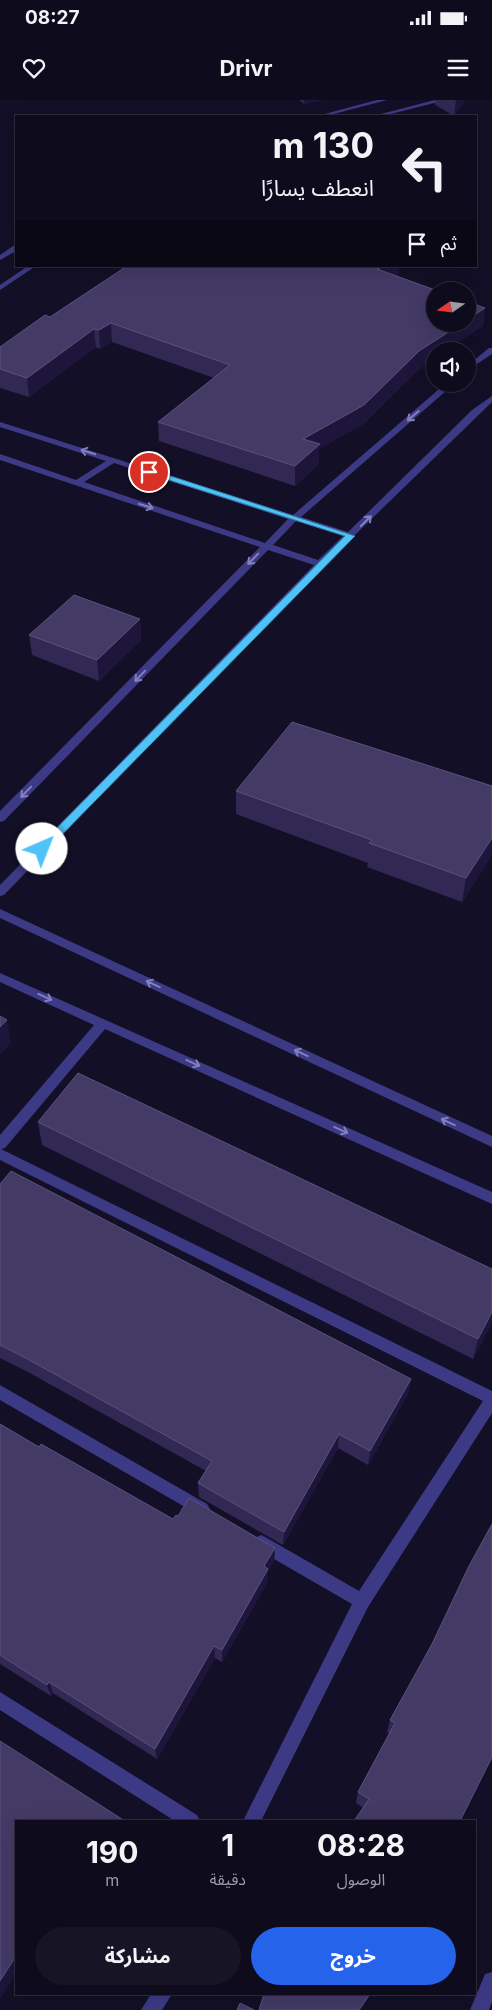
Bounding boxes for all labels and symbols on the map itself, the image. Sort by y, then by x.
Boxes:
north arrow [426,282,476,332]
one-way arrow [406,410,419,421]
one-way arrow [80,446,96,456]
pin [128,451,170,493]
one-way arrow [138,502,153,511]
one-way arrow [360,515,372,527]
one-way arrow [247,553,259,566]
one-way arrow [134,669,146,681]
one-way arrow [20,785,32,798]
position arrow [15,822,67,874]
one-way arrow [146,979,161,989]
one-way arrow [37,992,52,1002]
one-way arrow [293,1048,308,1058]
one-way arrow [185,1059,200,1069]
one-way arrow [441,1116,456,1126]
one-way arrow [333,1126,348,1135]

